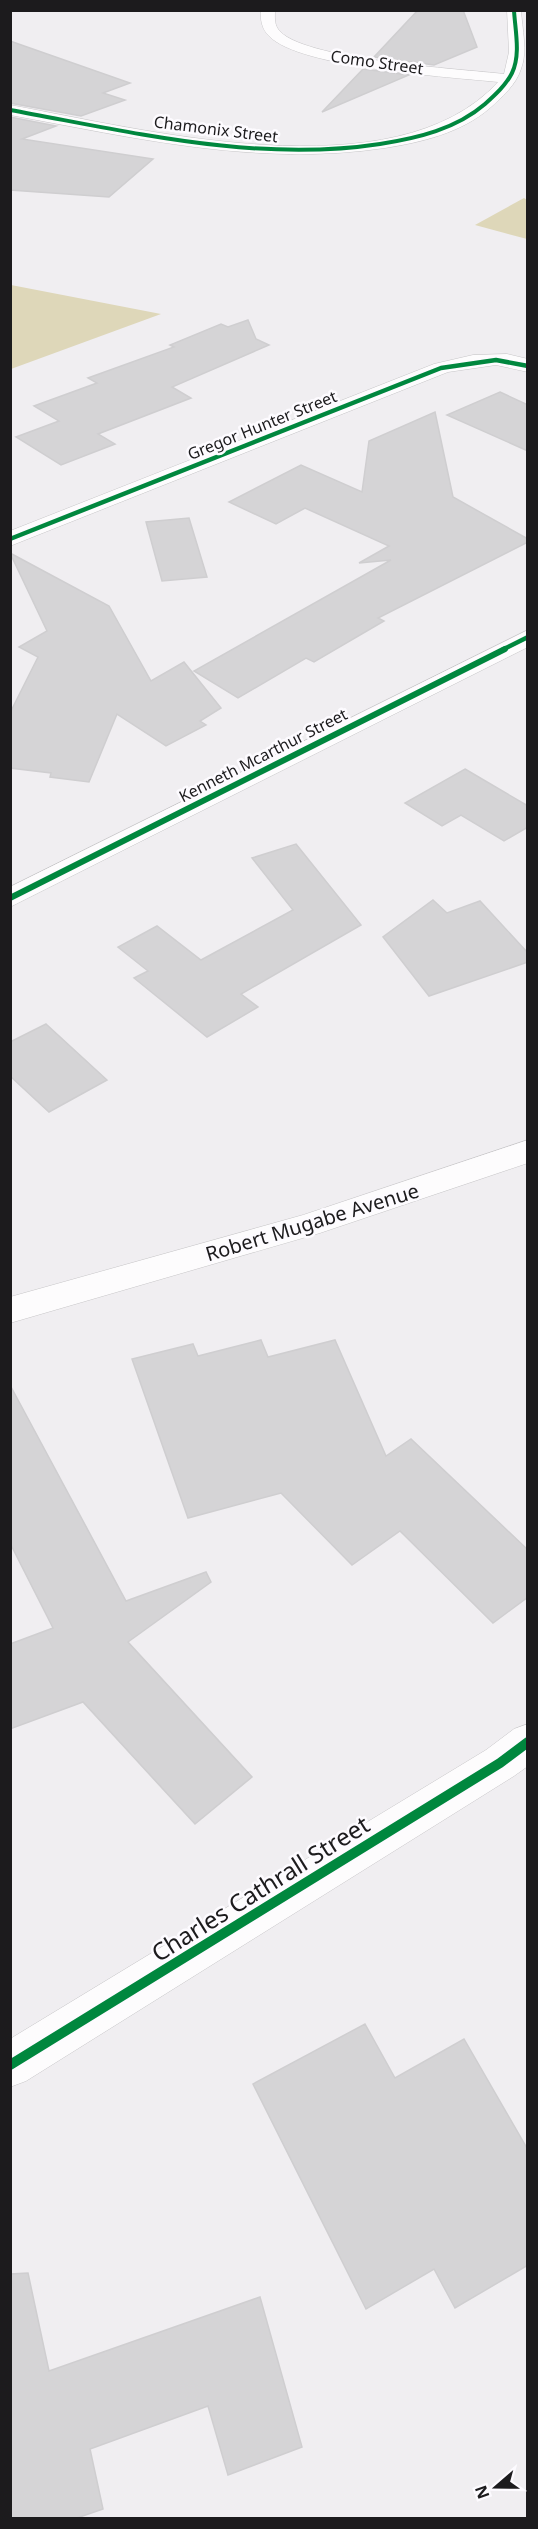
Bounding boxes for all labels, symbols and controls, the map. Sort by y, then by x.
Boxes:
street label: Como Street [329,45,425,79]
street label: Chamonix Street [153,110,280,148]
street label: Gregor Hunter Street [184,385,340,465]
street label: Kenneth Mcarthur Street [175,703,351,807]
street label: Robert Mugabe Avenue [202,1177,422,1267]
street label: Charles Cathrall Street [145,1807,376,1969]
north arrow [466,2457,526,2517]
text: N [469,2482,494,2502]

